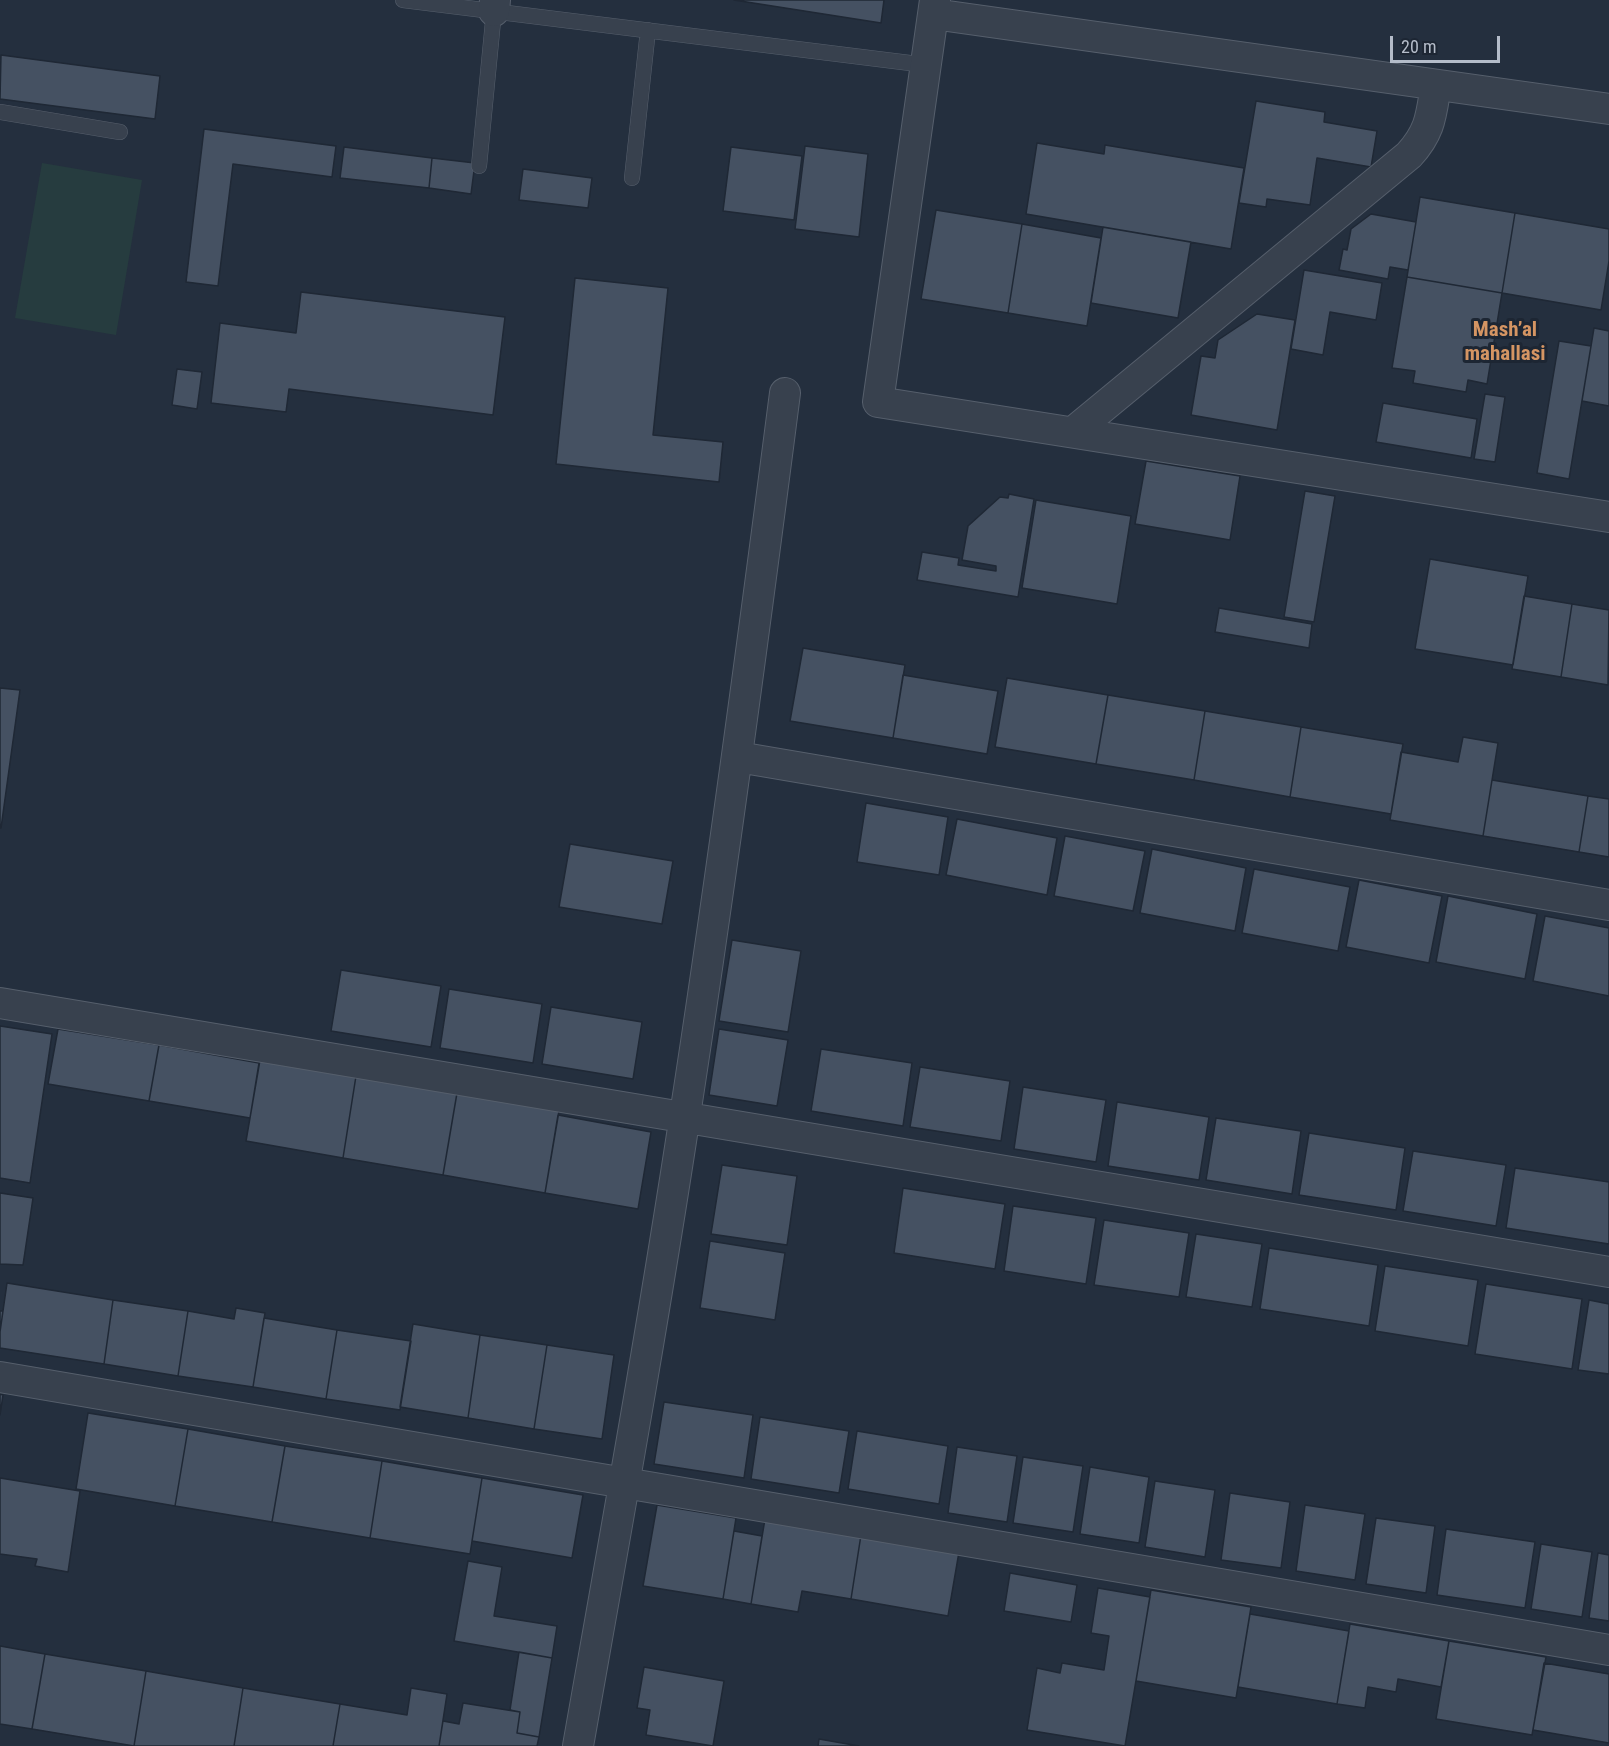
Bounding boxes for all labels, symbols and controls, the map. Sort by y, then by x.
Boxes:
scale bar [1393,24,1502,62]
text: 20 m [1401,36,1436,57]
district label: Mashʼal mahallasi [1464,318,1546,368]

